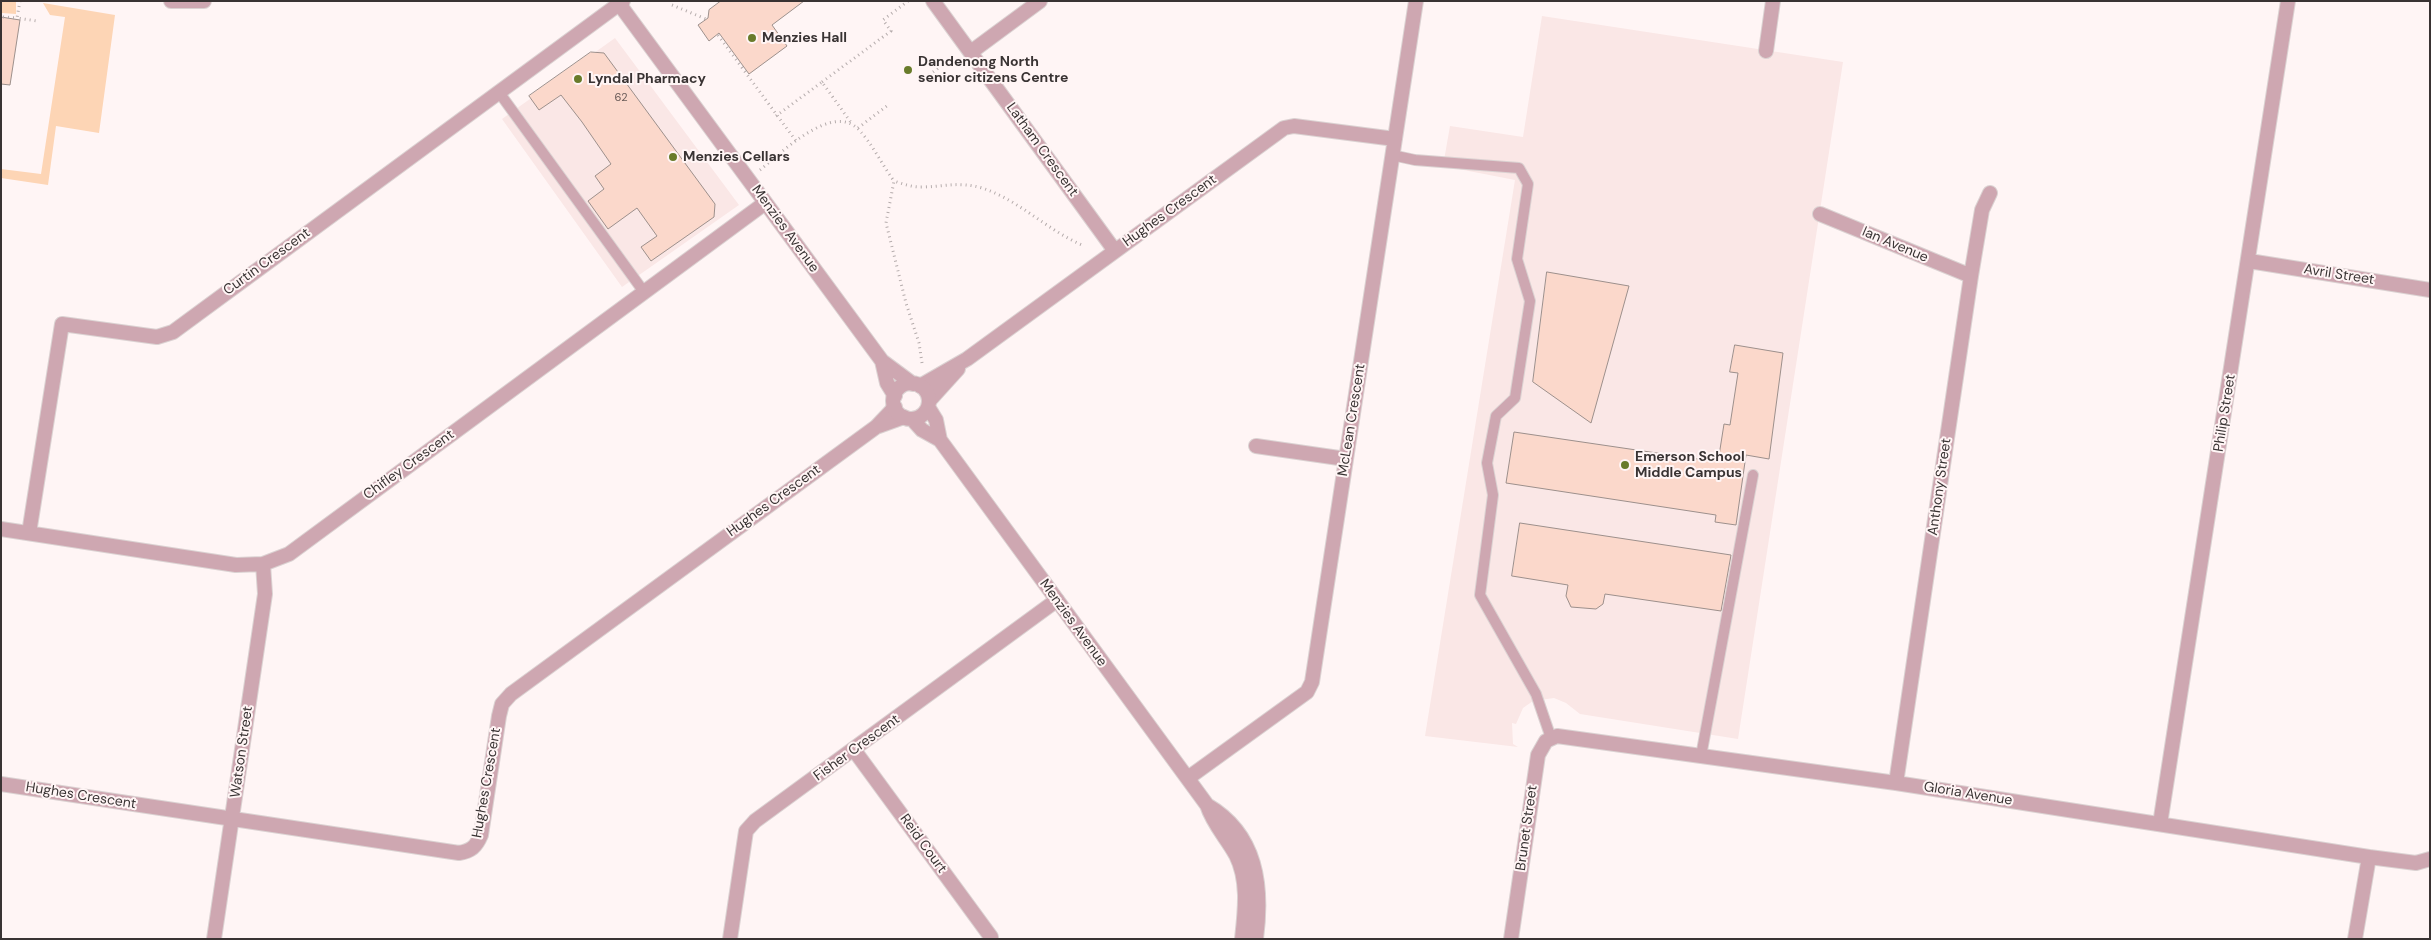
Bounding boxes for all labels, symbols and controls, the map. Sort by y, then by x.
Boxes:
place label: Menzies Hall [762,30,847,46]
marker: Menzies Hall [746,32,758,44]
place label: Dandenong North senior citizens Centre [918,54,1068,86]
marker: Dandenong North senior citizens Centre [902,64,914,76]
place label: Lyndal Pharmacy [588,71,706,87]
marker: Lyndal Pharmacy [572,73,584,85]
house number: 62 [615,91,627,105]
street label: Latham Crescent [1002,100,1082,200]
place label: Menzies Cellars [683,149,790,165]
marker: Menzies Cellars [667,151,679,163]
street label: Hughes Crescent [1120,171,1220,251]
street label: Menzies Avenue [748,182,822,276]
street label: Ian Avenue [1859,224,1931,266]
street label: Curtin Crescent [220,225,314,299]
street label: Avril Street [2303,261,2375,289]
street label: McLean Crescent [1335,363,1369,477]
street label: Philip Street [2211,373,2239,453]
street label: Chifley Crescent [360,426,458,504]
street label: Anthony Street [1925,437,1955,537]
place label: Emerson School Middle Campus [1635,449,1745,482]
marker: Emerson School Middle Campus [1619,459,1631,471]
street label: Hughes Crescent [724,461,824,541]
street label: Menzies Avenue [1036,576,1110,670]
street label: Watson Street [227,705,257,799]
street label: Fisher Crescent [811,711,903,785]
street label: Hughes Crescent [469,727,505,839]
street label: Hughes Crescent [25,779,137,813]
street label: Gloria Avenue [1922,779,2014,809]
street label: Brunet Street [1513,784,1541,872]
street label: Reid Court [896,811,950,877]

